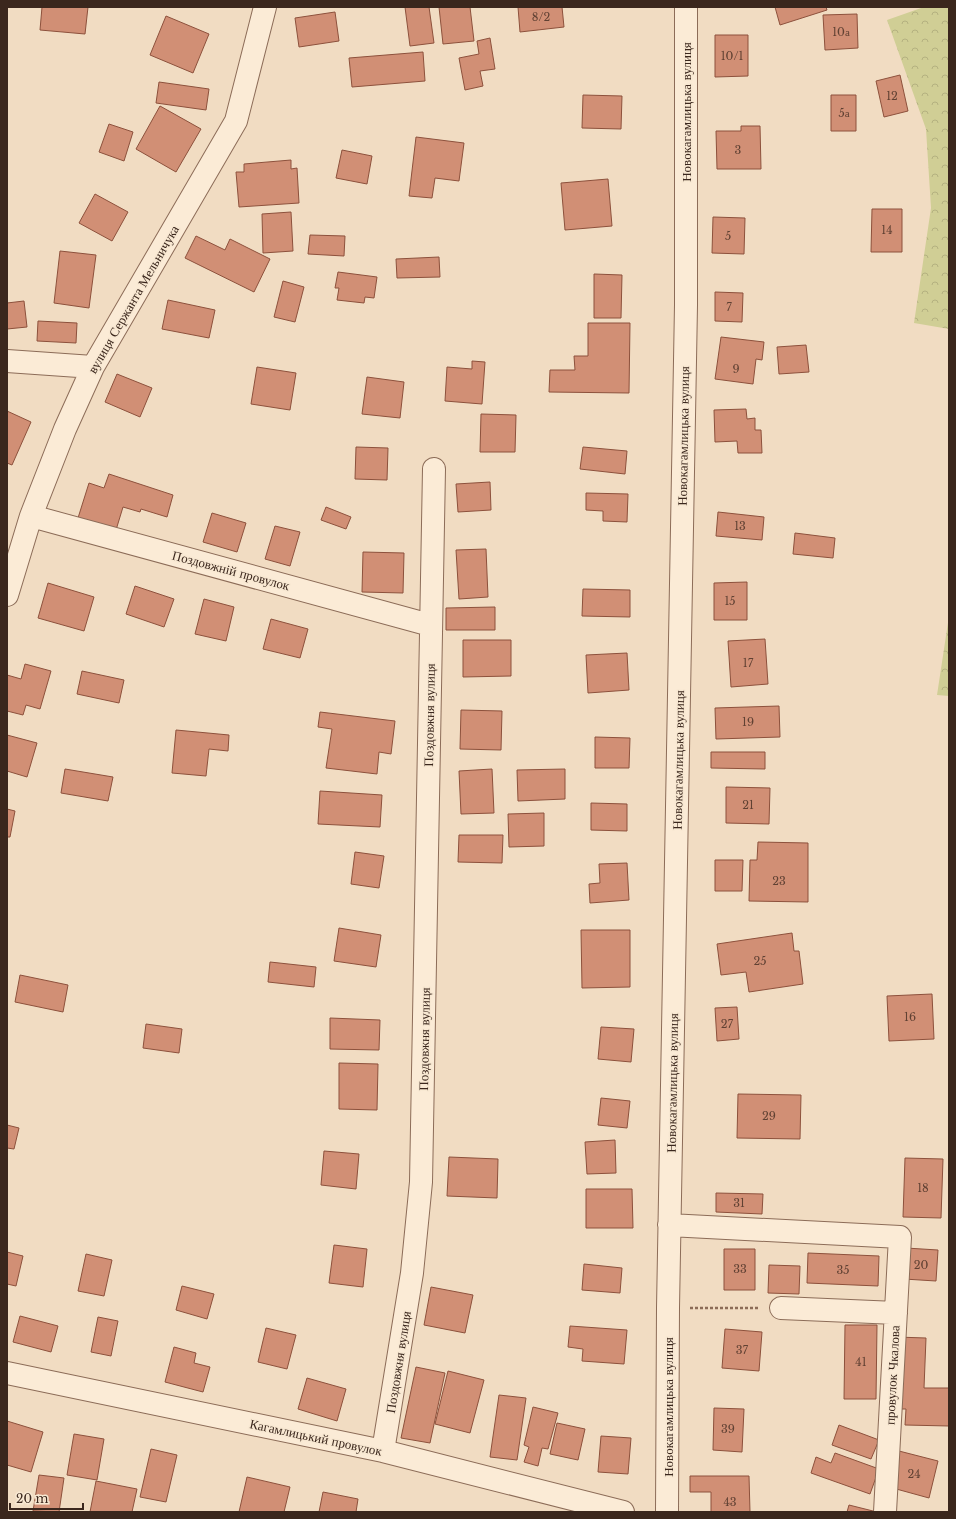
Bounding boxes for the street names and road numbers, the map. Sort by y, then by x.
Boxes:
street label: Новокагамлицька вулиця [678,42,695,182]
street label: вулиця Сержанта Мельничука [84,222,183,376]
street label: Новокагамлицька вулиця [674,366,693,506]
street label: Поздовжній провулок [170,547,292,595]
street label: Поздовжня вулиця [420,663,439,767]
street label: Новокагамлицька вулиця [669,690,688,830]
street label: Поздовжня вулиця [415,987,434,1091]
street label: Новокагамлицька вулиця [663,1013,682,1153]
street label: Поздовжня вулиця [382,1310,415,1414]
street label: провулок Чкалова [881,1325,904,1425]
street label: Новокагамлицька вулиця [660,1337,677,1477]
street label: Кагамлицький провулок [248,1415,384,1460]

